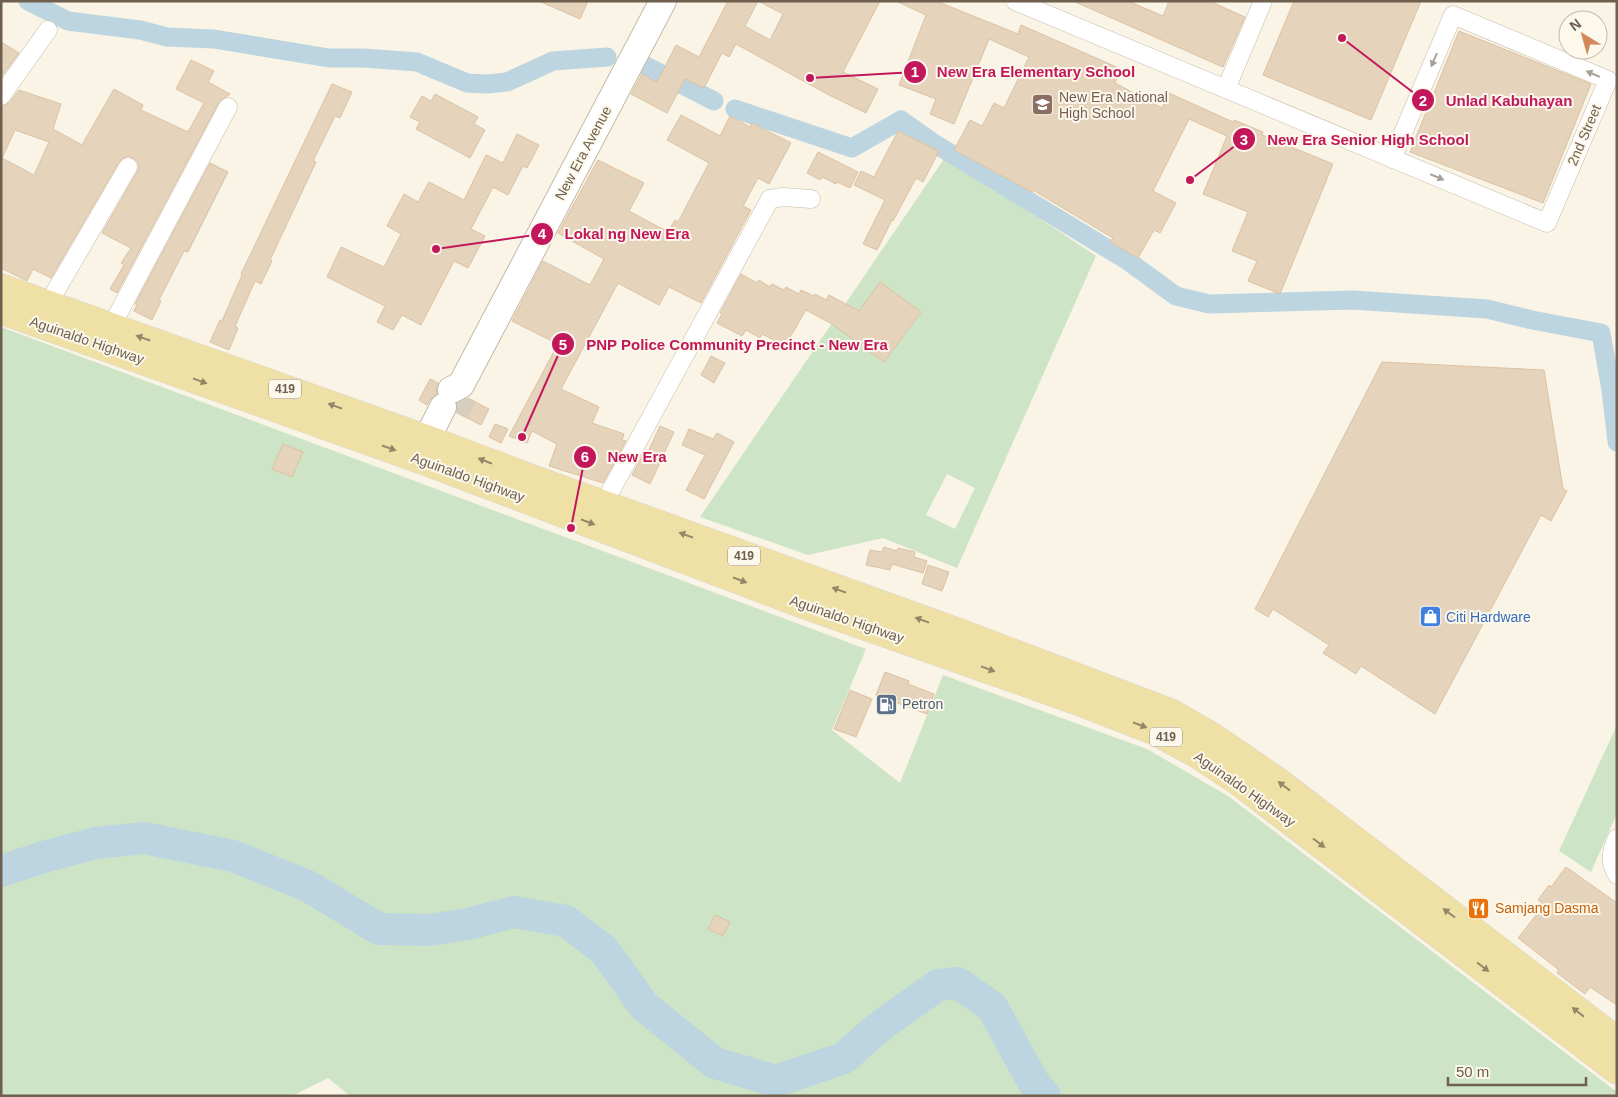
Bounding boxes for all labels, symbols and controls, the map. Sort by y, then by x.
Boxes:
north arrow [1558,10,1608,60]
text: N [1566,15,1584,34]
one-way arrow [1429,53,1437,67]
callout: New Era Elementary School [902,57,1146,87]
text: 1 [911,63,919,80]
text: New Era Elementary School [937,63,1135,80]
one-way arrow [1586,69,1600,77]
callout: Unlad Kabuhayan [1411,85,1582,115]
place label: New Era National High School [1059,89,1168,121]
text: 2 [1419,92,1427,109]
text: Unlad Kabuhayan [1446,92,1572,109]
school or university icon: New Era National High School [1031,93,1055,117]
street label: 2nd Street [1564,102,1604,168]
street label: New Era Avenue [552,103,615,203]
callout: New Era Senior High School [1232,124,1479,154]
text: 3 [1240,131,1248,148]
text: New Era Senior High School [1267,131,1469,148]
one-way arrow [1430,174,1444,182]
callout: Lokal ng New Era [530,219,700,249]
text: 4 [538,225,547,242]
text: Lokal ng New Era [564,225,690,242]
street label: Aguinaldo Highway [28,313,146,367]
callout: PNP Police Community Precinct - New Era [551,329,897,359]
one-way arrow [135,334,150,342]
text: 5 [559,336,567,353]
text: PNP Police Community Precinct - New Era [586,336,888,353]
one-way arrow [193,377,208,385]
road number: 419 [269,379,301,398]
one-way arrow [327,402,342,410]
callout: New Era [572,442,676,472]
one-way arrow [381,445,396,452]
text: 6 [581,448,589,465]
text: New Era [607,448,667,465]
street label: Aguinaldo Highway [409,449,527,505]
one-way arrow [477,457,492,465]
one-way arrow [581,518,596,526]
one-way arrow [678,531,693,539]
road number: 419 [728,546,760,566]
one-way arrow [733,576,748,584]
one-way arrow [831,586,846,594]
street label: Aguinaldo Highway [788,592,906,646]
shop icon: Citi Hardware [1418,605,1442,629]
place label: Citi Hardware [1446,609,1531,625]
one-way arrow [914,616,929,624]
one-way arrow [980,666,995,673]
fuel station icon: Petron [874,692,898,716]
place label: Petron [902,696,943,712]
one-way arrow [1133,721,1148,729]
road number: 419 [1150,728,1182,746]
street label: Aguinaldo Highway [1191,748,1299,830]
one-way arrow [1277,781,1290,792]
one-way arrow [1312,837,1325,848]
restaurant icon: Samjang Dasma [1467,896,1491,920]
place label: Samjang Dasma [1495,900,1599,916]
one-way arrow [1443,907,1456,918]
one-way arrow [1476,962,1489,973]
one-way arrow [1572,1006,1585,1017]
scale bar [1448,1054,1586,1086]
text: 50 m [1456,1063,1489,1080]

